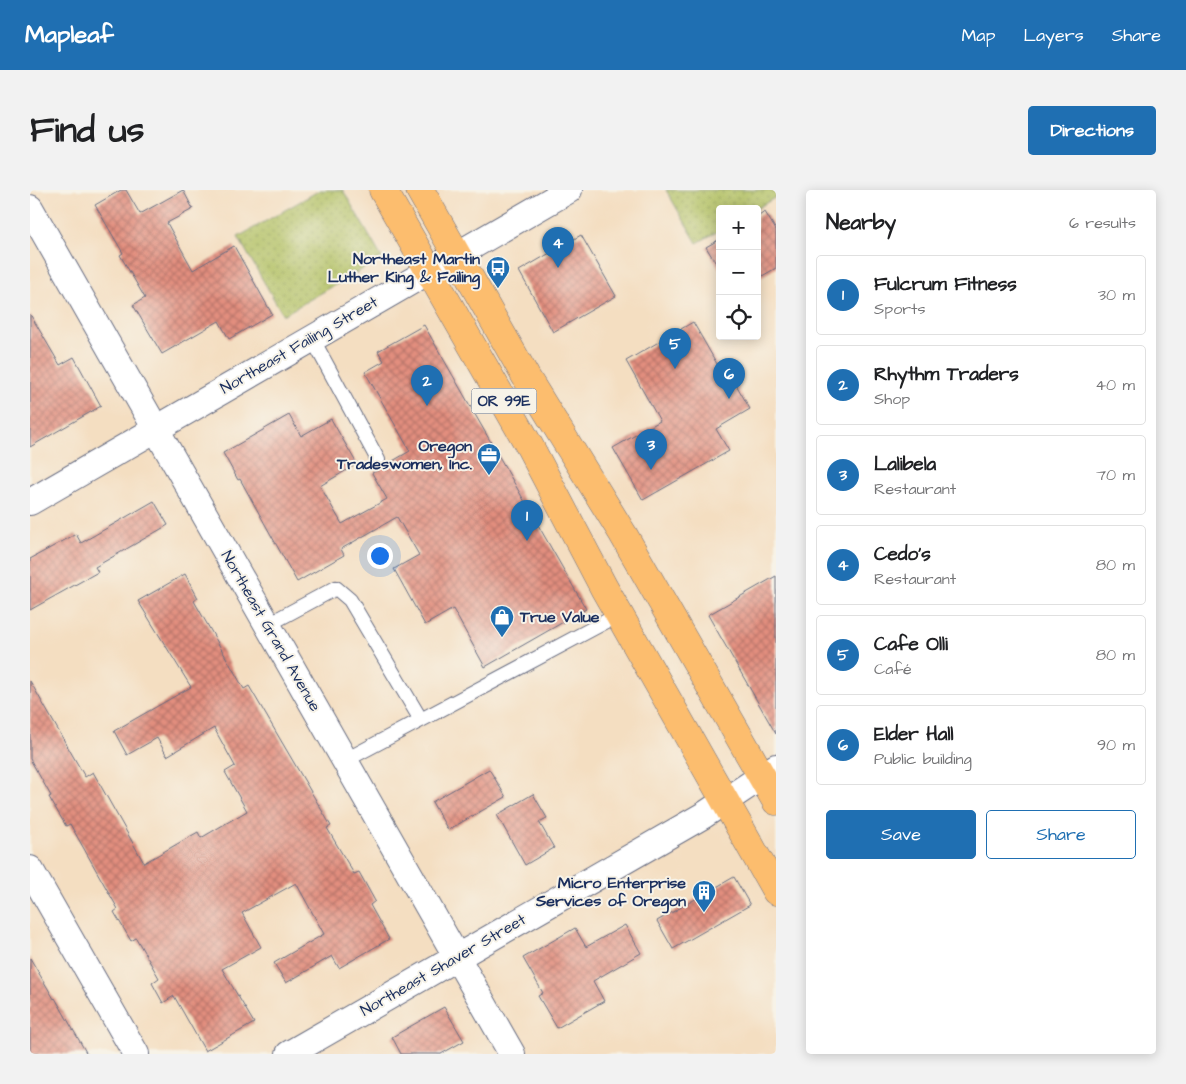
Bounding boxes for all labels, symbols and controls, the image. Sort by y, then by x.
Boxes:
text: Mapleaf [25,18,114,52]
text: Map [961,23,995,48]
text: Layers [1023,23,1084,48]
text: Share [1112,23,1161,48]
text: Find us [30,106,144,155]
button: Directions [1028,106,1156,155]
map controls [716,205,761,340]
button: + [716,205,761,250]
text: Nearby [826,208,896,237]
text: 6 results [1069,212,1136,234]
pin: 4 [542,227,574,268]
place label: Northeast Martin Luther King & Failing [328,248,481,290]
button: − [716,250,761,295]
bus stop icon: Northeast Martin Luther King & Failing [485,255,511,289]
text: Fulcrum Fitness [874,271,1017,298]
text: 1 [842,284,844,306]
text: 30 m [1098,284,1135,306]
street label: Northeast Failing Street [216,291,383,400]
button: locate [716,295,761,340]
text: Sports [874,298,926,320]
pin: 5 [659,328,691,369]
pin: 6 [713,358,745,399]
text: Rhythm Traders [874,361,1019,388]
pin: 2 [411,365,443,406]
text: 2 [838,374,848,396]
text: 40 m [1095,374,1135,396]
road number: OR 99E [472,388,536,414]
text: Shop [874,388,910,410]
pin: 3 [635,429,667,470]
place label: Oregon Tradeswomen, Inc. [336,435,472,475]
office icon: Oregon Tradeswomen, Inc. [476,442,502,476]
text: Lalibela [874,451,936,478]
text: 3 [839,464,847,486]
text: 70 m [1096,464,1135,486]
text: Restaurant [874,478,956,500]
pin: 1 [511,500,543,541]
text: Cedo's [874,541,931,568]
your location [367,543,393,569]
street label: Northeast Grand Avenue [216,546,326,716]
text: 4 [838,554,848,576]
text: 80 m [1096,554,1135,576]
text: Restaurant [874,568,956,590]
shop icon: True Value [489,604,515,638]
place label: True Value [519,606,600,628]
text: Cafe Olli [874,631,948,658]
text: 5 [837,644,849,666]
text: 80 m [1096,644,1135,666]
text: Café [874,658,912,680]
text: Elder Hall [874,721,954,748]
text: 6 [838,734,848,756]
text: 90 m [1097,734,1135,756]
text: Public building [874,748,972,770]
button: Save [826,810,976,859]
button: Share [986,810,1136,859]
place label: Micro Enterprise Services of Oregon [535,872,686,914]
building icon: Micro Enterprise Services of Oregon [691,879,717,913]
street label: Northeast Shaver Street [356,908,530,1021]

